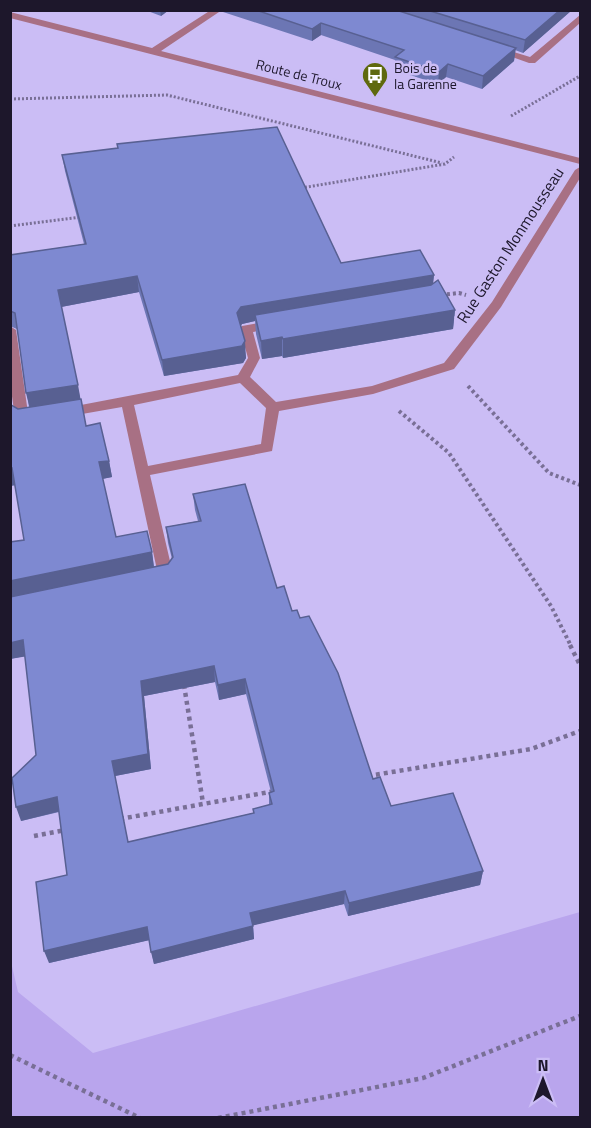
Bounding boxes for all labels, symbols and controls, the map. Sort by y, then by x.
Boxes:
street label: Route de Troux [254,53,345,95]
place label: Bois de la Garenne [394,57,457,94]
bus stop icon: Bois de la Garenne [360,60,390,98]
street label: Rue Gaston Monmousseau [450,162,570,328]
north arrow [513,1050,573,1110]
text: N [537,1053,549,1077]

